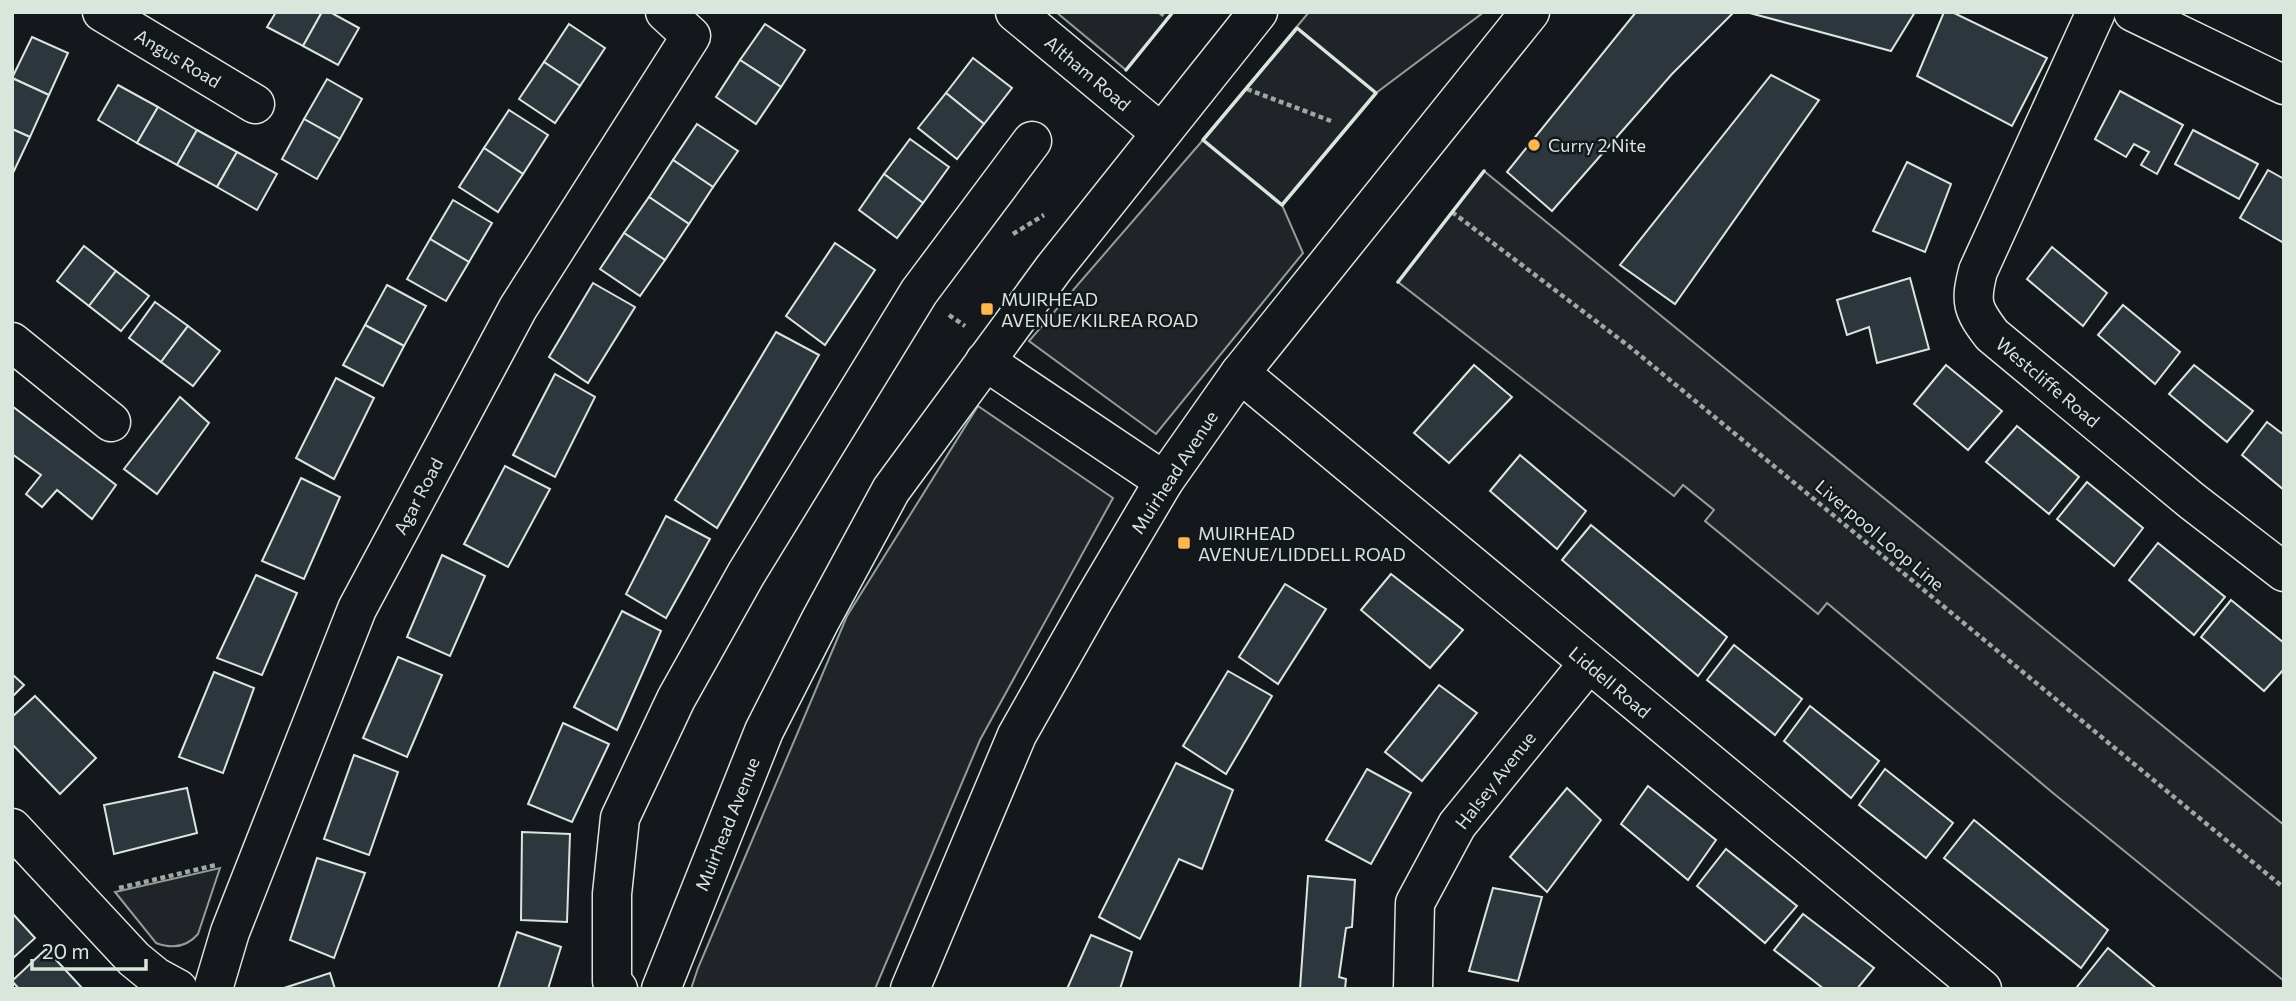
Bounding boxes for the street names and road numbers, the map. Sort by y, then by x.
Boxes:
street label: Angus Road [131,24,225,92]
street label: Altham Road [1041,31,1135,115]
street label: Westcliffe Road [1992,332,2104,432]
street label: Muirhead Avenue [1126,406,1222,538]
street label: Agar Road [389,454,447,538]
street label: Liverpool Loop Line [1811,475,1949,595]
street label: Liddell Road [1565,641,1655,723]
street label: Halsey Avenue [1450,727,1540,833]
street label: Muirhead Avenue [690,754,764,894]

